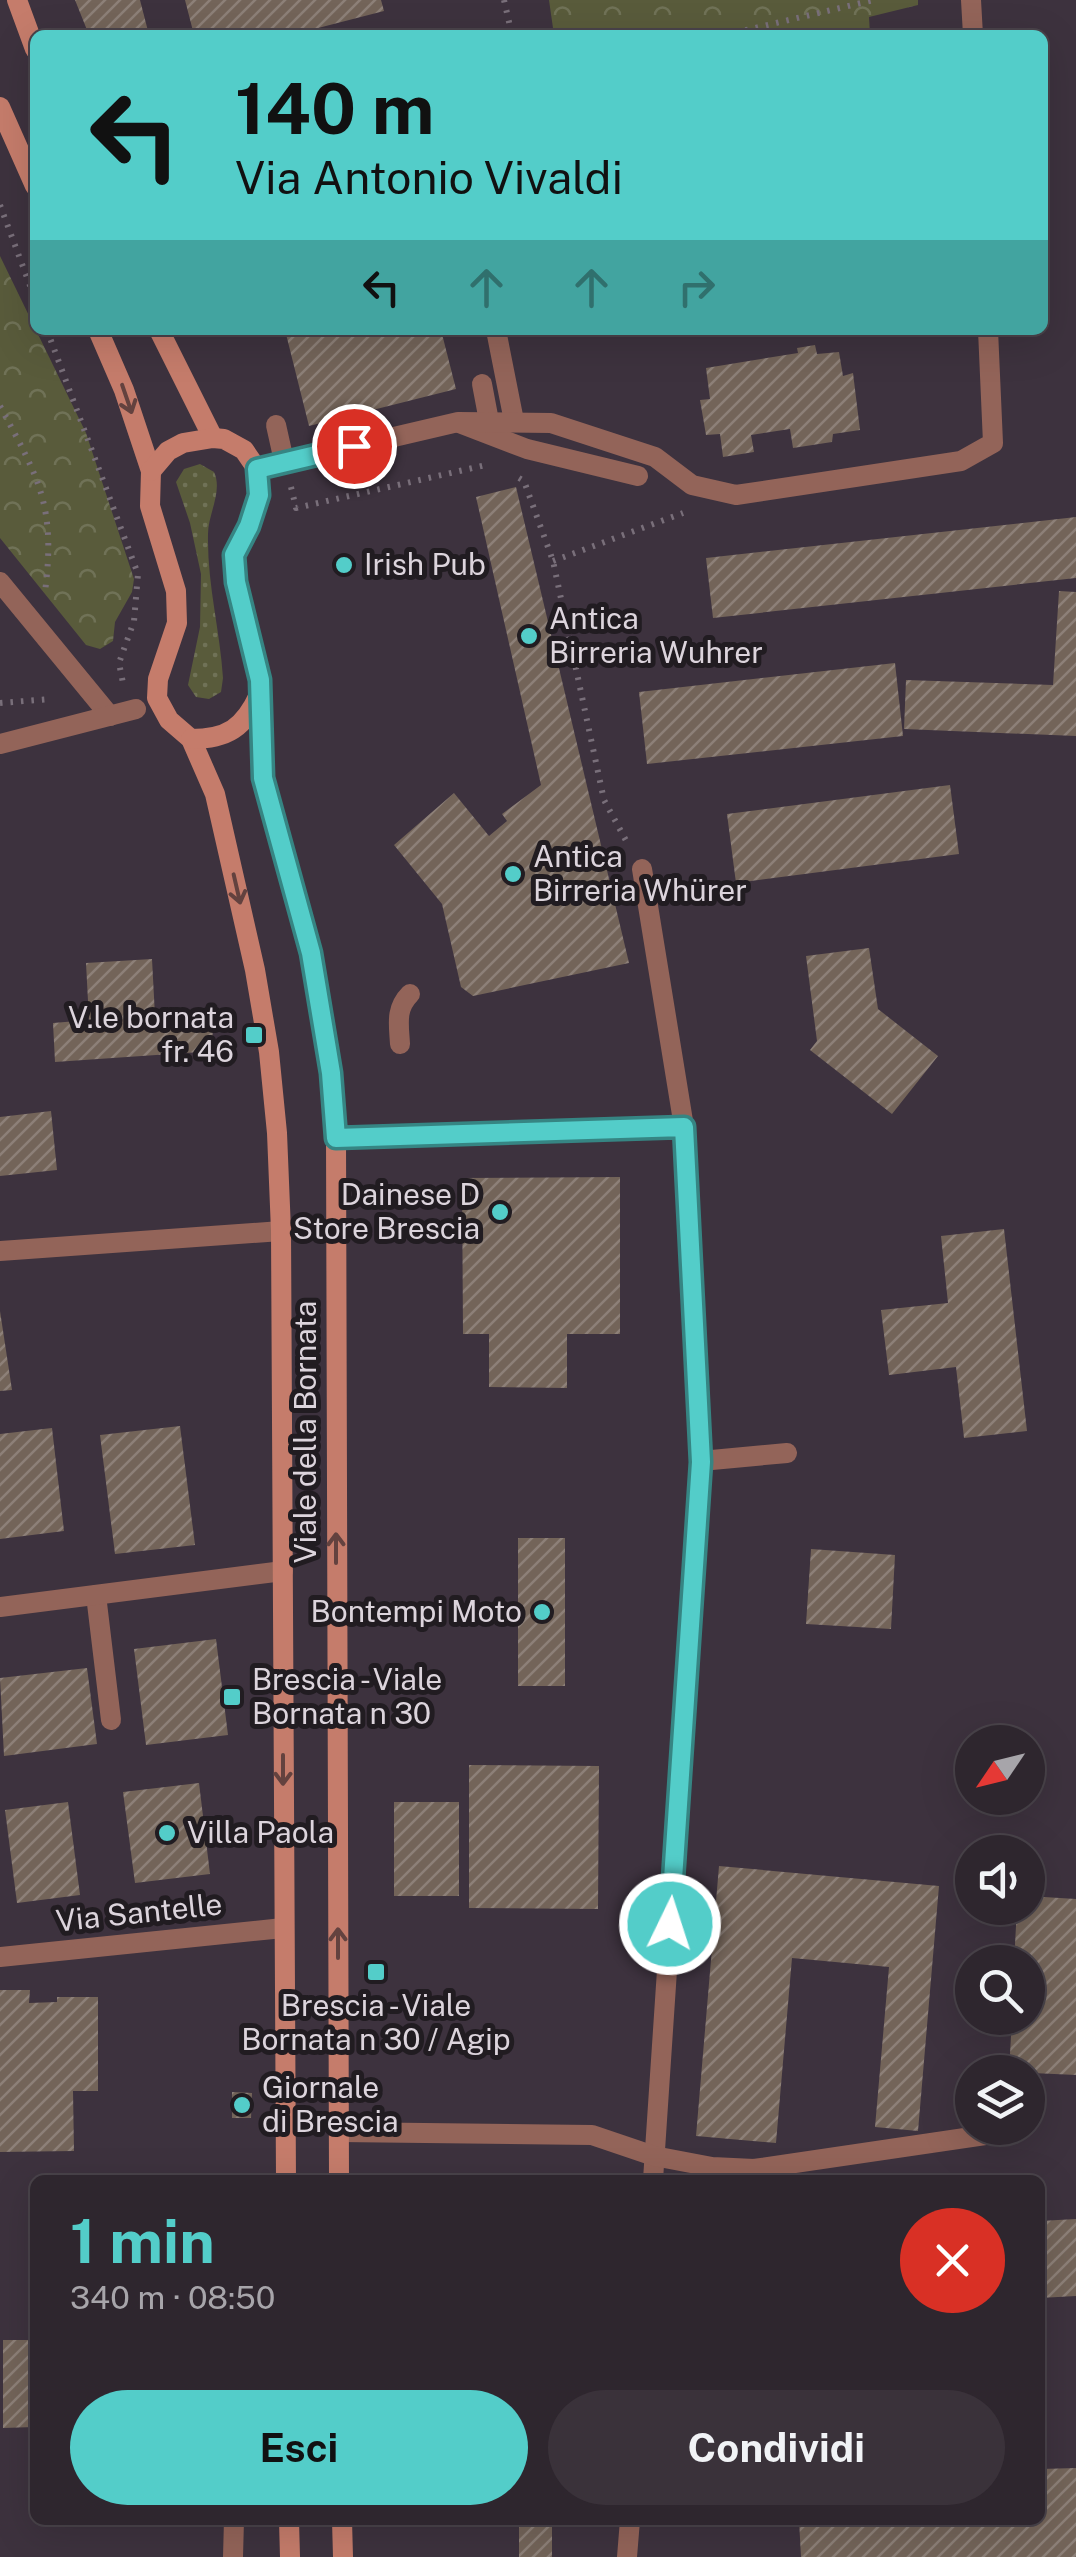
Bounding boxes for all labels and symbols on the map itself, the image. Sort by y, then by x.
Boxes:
one-way arrow [119,383,137,414]
pin [312,404,397,489]
place label: Irish Pub [364,546,486,582]
marker: Irish Pub [333,554,355,576]
place label: Antica Birreria Wuhrer [549,600,763,670]
marker: Antica Birreria Wuhrer [518,625,540,647]
place label: Antica Birreria Whürer [533,838,747,908]
marker: Antica Birreria Whürer [502,863,524,885]
one-way arrow [229,872,247,904]
place label: V.le bornata fr. 46 [68,999,234,1069]
marker: V.le bornata fr. 46 [243,1024,265,1046]
place label: Dainese D Store Brescia [293,1176,480,1246]
marker: Dainese D Store Brescia [489,1201,511,1223]
street label: Viale della Bornata [287,1301,323,1563]
one-way arrow [326,1532,346,1564]
place label: Bontempi Moto [310,1593,522,1629]
marker: Bontempi Moto [531,1601,553,1623]
place label: Brescia - Viale Bornata n 30 [252,1661,442,1731]
marker: Brescia - Viale Bornata n 30 [221,1686,243,1708]
north arrow [955,1725,1045,1815]
one-way arrow [274,1752,292,1785]
place label: Villa Paola [187,1814,334,1850]
marker: Villa Paola [156,1822,178,1844]
position arrow [618,1872,722,1976]
street label: Via Santelle [54,1885,224,1939]
one-way arrow [328,1927,347,1959]
marker: Brescia - Viale Bornata n 30 / Agip [365,1961,387,1983]
place label: Brescia - Viale Bornata n 30 / Agip [241,1987,511,2057]
place label: Giornale di Brescia [262,2069,399,2139]
marker: Giornale di Brescia [231,2094,253,2116]

